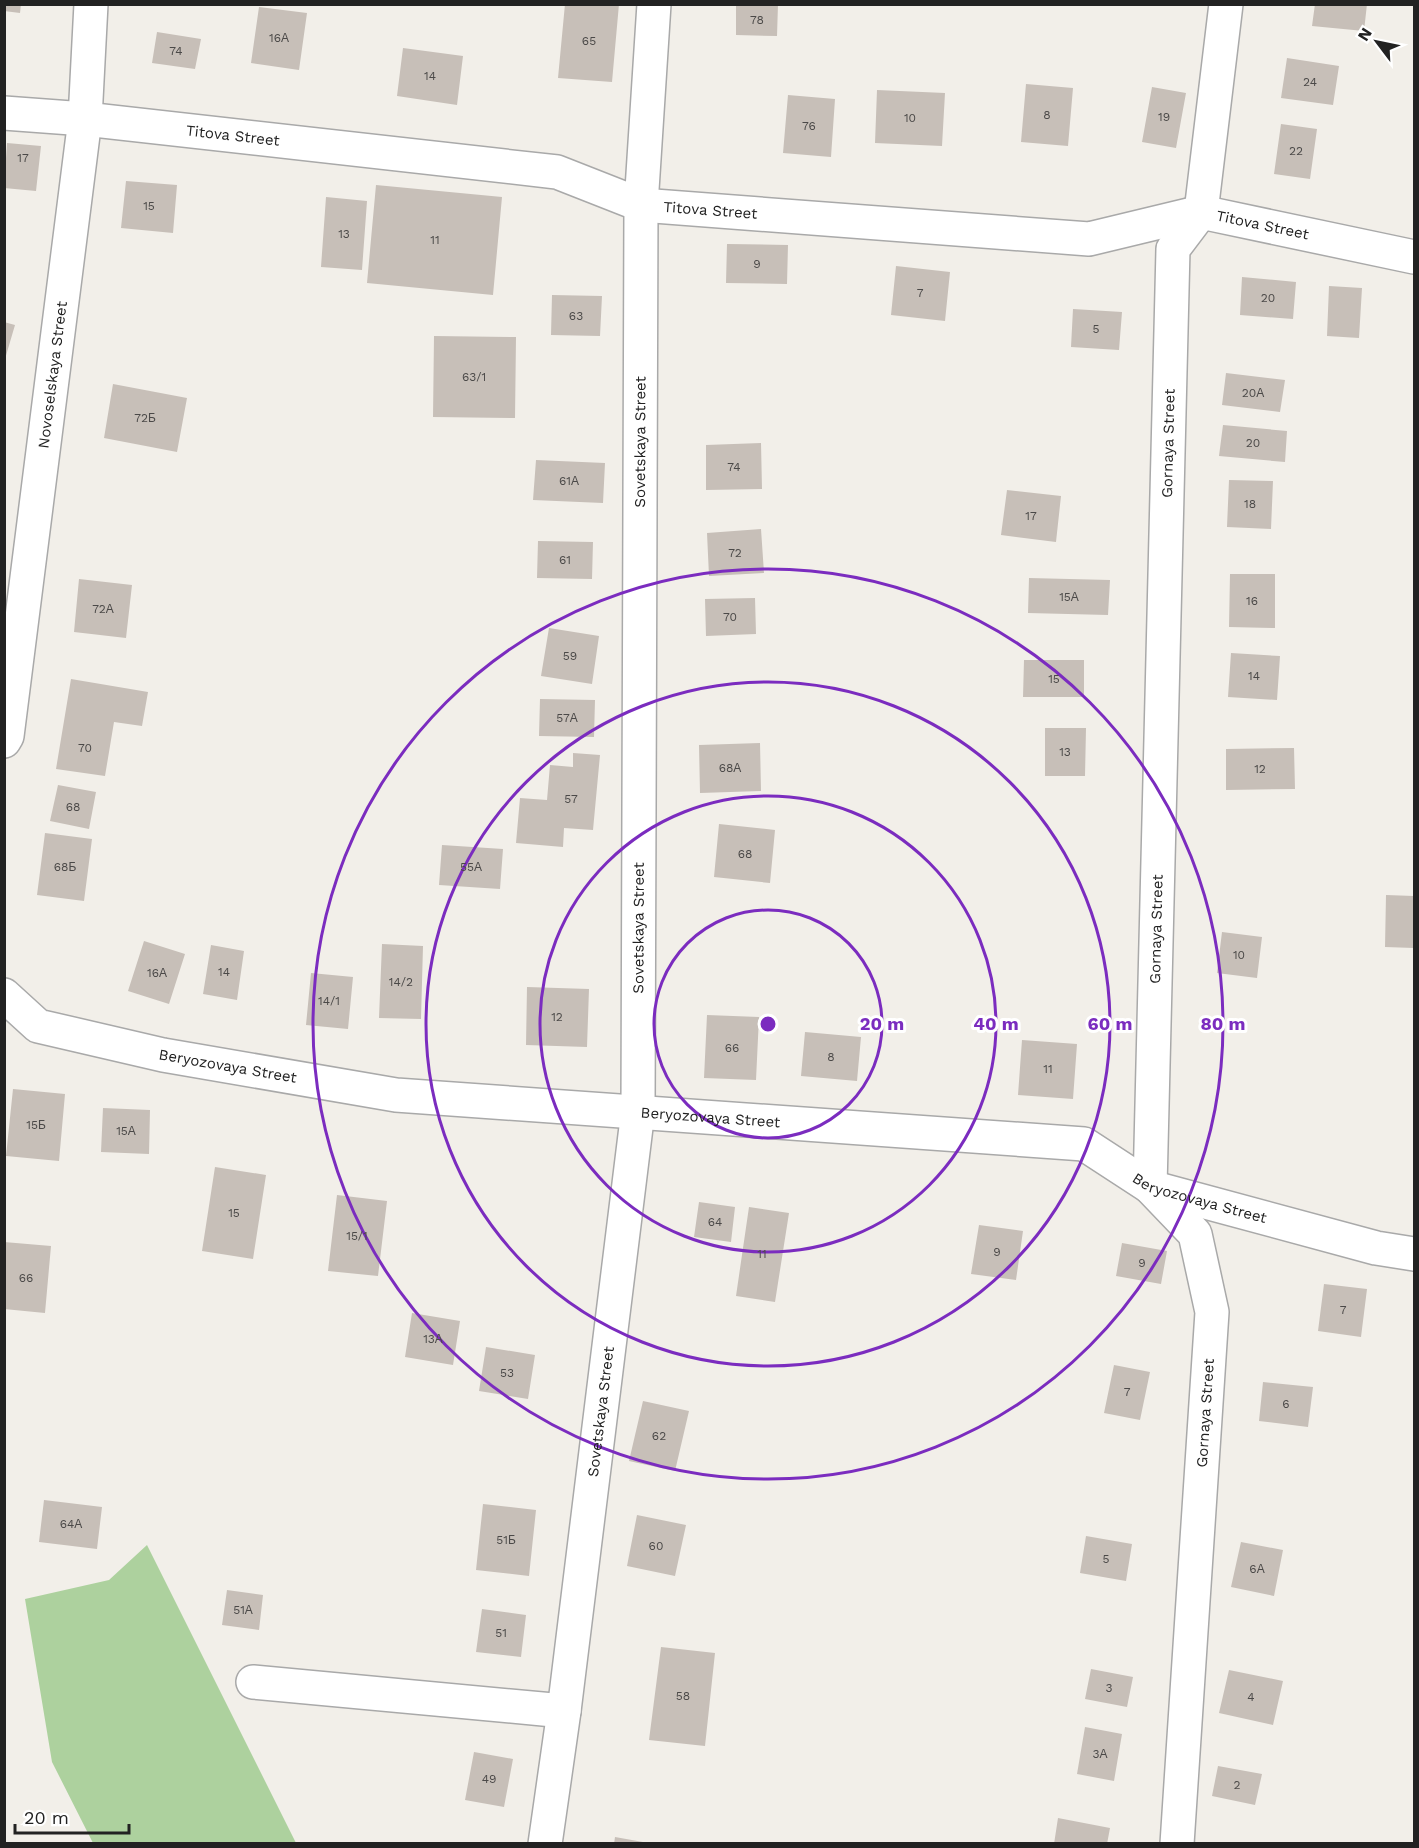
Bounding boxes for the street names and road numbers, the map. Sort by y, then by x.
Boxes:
street label: Titova Street [185,121,281,150]
street label: Titova Street [663,198,759,223]
street label: Titova Street [1215,206,1311,244]
street label: Novoselskaya Street [34,299,71,449]
street label: Sovetskaya Street [631,375,649,508]
street label: Gornaya Street [1158,388,1179,498]
street label: Sovetskaya Street [629,861,648,994]
street label: Gornaya Street [1146,874,1167,984]
street label: Beryozovaya Street [157,1045,299,1087]
street label: Beryozovaya Street [640,1103,782,1131]
street label: Beryozovaya Street [1129,1169,1270,1227]
street label: Sovetskaya Street [584,1345,618,1478]
street label: Gornaya Street [1193,1357,1218,1468]

